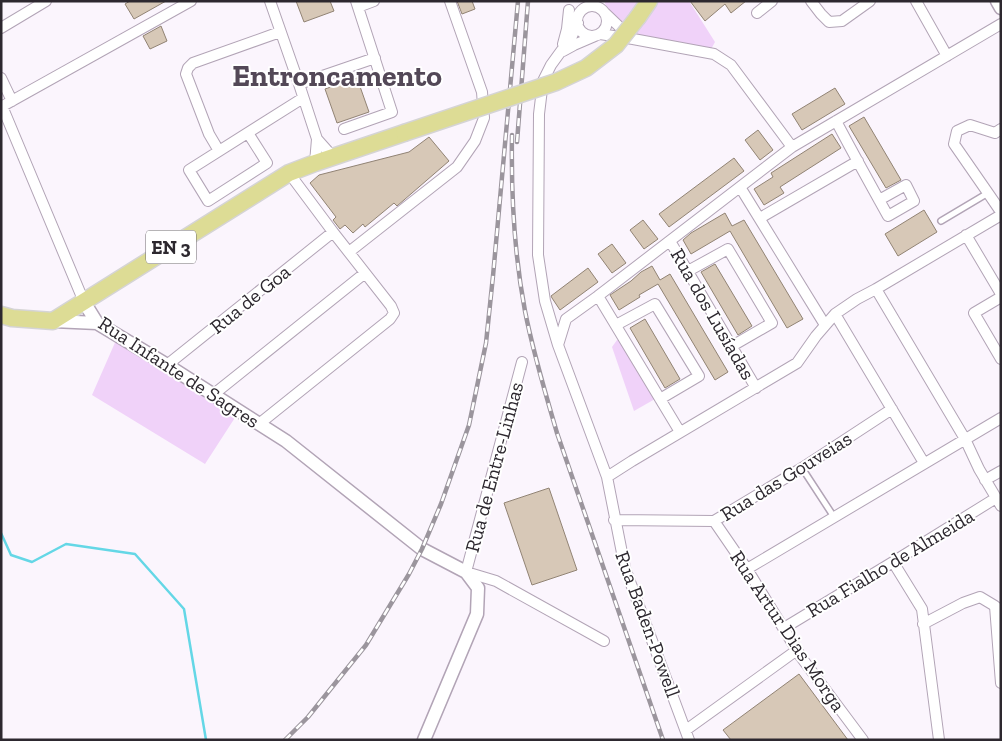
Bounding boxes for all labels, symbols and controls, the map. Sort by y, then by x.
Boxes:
district label: Entroncamento [232,58,442,94]
road number: EN 3 [146,230,196,264]
street label: Rua dos Lusíadas [666,244,760,384]
street label: Rua de Goa [205,259,295,339]
street label: Rua Infante de Sagres [94,311,264,433]
street label: Rua de Entre-Linhas [460,379,528,555]
street label: Rua das Gouveias [716,426,856,526]
street label: Rua Fialho de Almeida [802,503,978,622]
street label: Rua Artur Dias Morga [725,546,851,716]
street label: Rua Baden-Powell [610,548,686,700]

